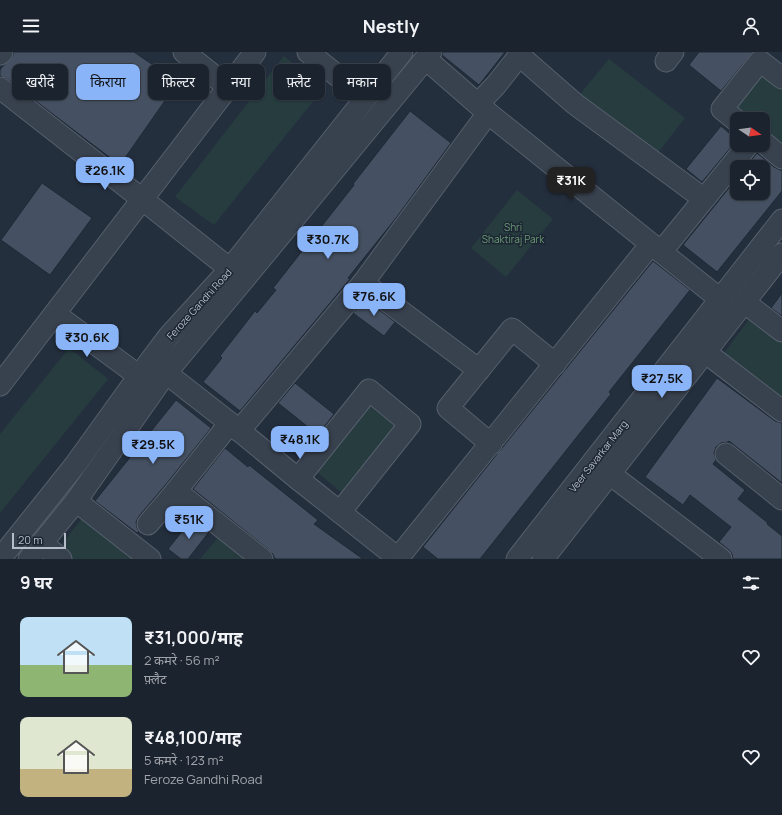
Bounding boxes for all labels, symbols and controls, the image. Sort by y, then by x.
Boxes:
text: Nestly [363,14,419,38]
icon: menu [20,15,42,37]
icon: person [740,15,762,37]
chip: खरीदें [12,64,68,100]
chip: किराया [76,64,140,100]
chip: फ़िल्टर [148,64,209,100]
chip: नया [217,64,265,100]
chip: फ़्लैट [273,64,325,100]
chip: मकान [333,64,391,100]
north arrow [730,112,770,152]
map controls [730,112,770,200]
pin: ₹26.1K [72,157,138,191]
button: locate [730,160,770,200]
text: ₹26.1K [85,161,125,179]
pin: ₹31K [547,167,595,201]
text: ₹31K [556,171,586,189]
park label: Shri Shaktiraj Park [482,220,545,246]
pin: ₹30.7K [295,226,361,260]
text: ₹30.7K [306,230,350,248]
street label: Feroze Gandhi Road [163,265,235,343]
pin: ₹76.6K [341,283,407,317]
text: ₹76.6K [352,287,396,305]
pin: ₹30.6K [54,324,120,358]
text: ₹30.6K [65,328,109,346]
pin: ₹27.5K [629,365,695,399]
text: ₹27.5K [641,369,683,387]
street label: Veer Savarkar Marg [566,417,631,495]
pin: ₹48.1K [267,426,333,460]
text: ₹48.1K [280,430,320,448]
pin: ₹29.5K [120,431,186,465]
text: ₹29.5K [131,435,175,453]
pin: ₹51K [165,506,213,540]
text: ₹51K [174,510,204,528]
scale bar [12,531,66,550]
text: 20 m [18,532,43,547]
text: 9 घर [20,571,52,594]
icon: filters [740,572,762,594]
text: ₹31,000/माह [144,626,243,649]
icon: home [52,633,100,681]
icon: heart [740,646,762,668]
text: 2 कमरे · 56 m² [144,651,220,669]
text: फ़्लैट [144,670,167,688]
text: ₹48,100/माह [144,726,241,749]
icon: home [52,733,100,781]
icon: heart [740,746,762,768]
text: 5 कमरे · 123 m² [144,751,224,769]
text: Feroze Gandhi Road [144,770,262,788]

